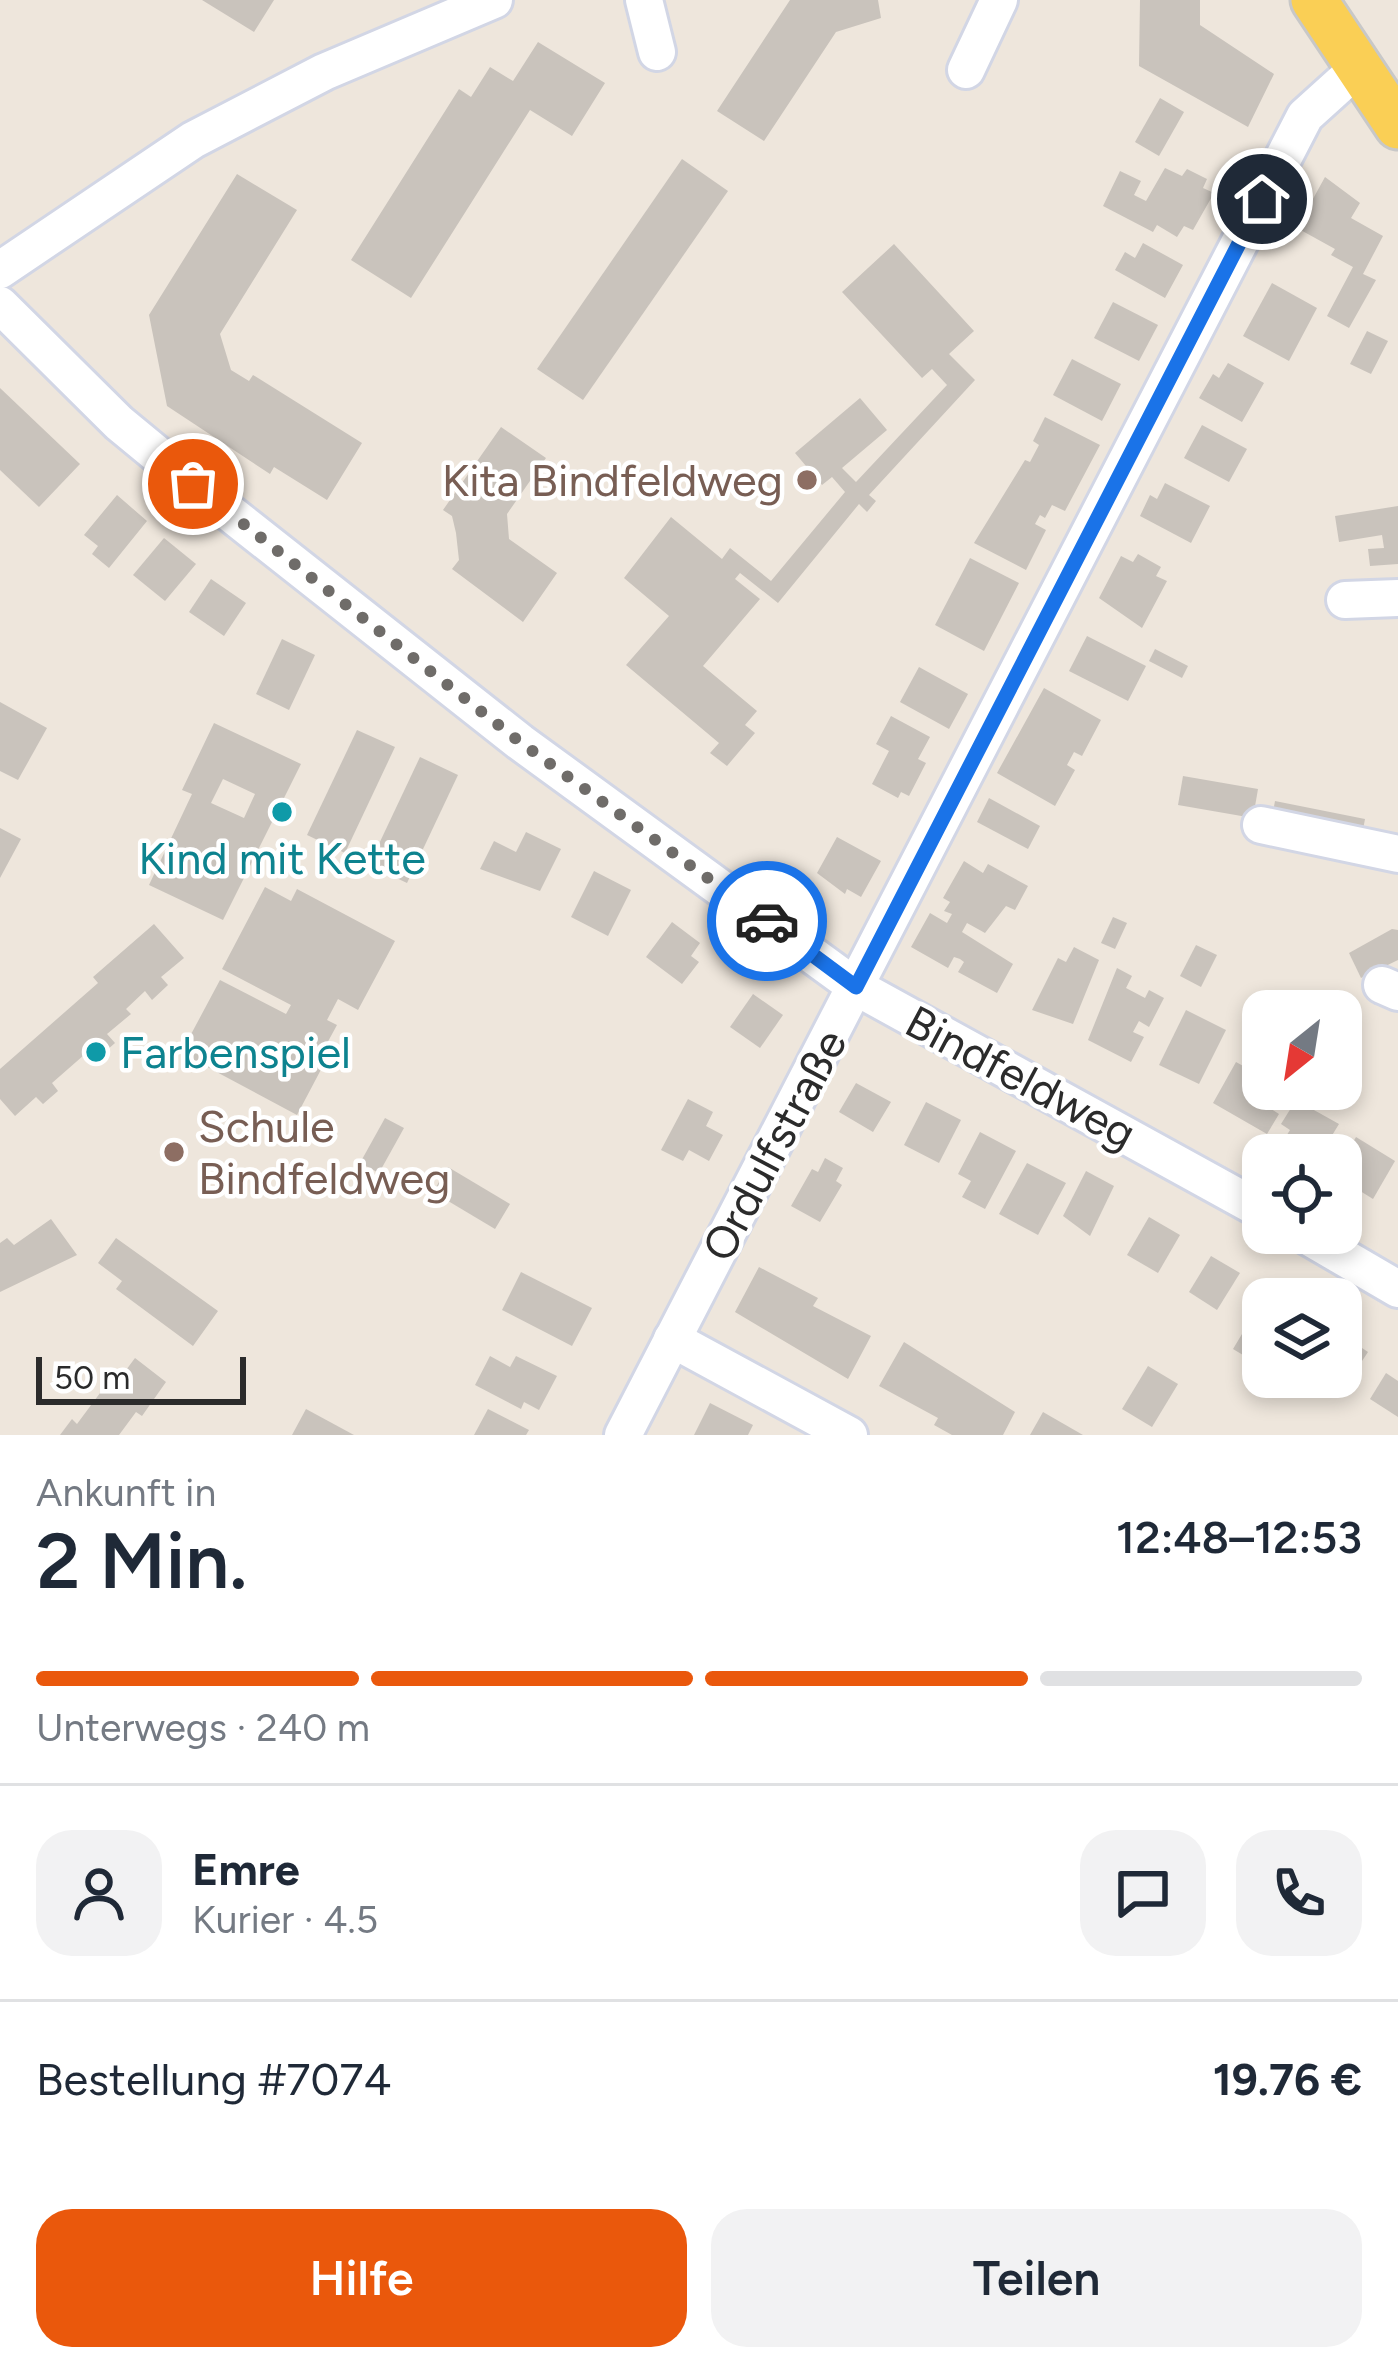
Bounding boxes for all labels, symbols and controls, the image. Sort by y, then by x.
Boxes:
pin [1211,148,1313,250]
icon: home [1229,166,1295,232]
pin [142,433,244,535]
icon: bag [160,451,226,517]
place label: Kita Bindfeldweg [442,453,783,507]
marker: Kita Bindfeldweg [794,467,820,493]
marker: Kind mit Kette [269,799,295,825]
place label: Kind mit Kette [138,831,426,885]
courier [707,861,827,981]
icon: car [734,888,800,954]
north arrow [1242,990,1362,1110]
map controls [1242,990,1362,1398]
street label: Bindfeldweg [897,994,1145,1160]
street label: Ordulfstraße [690,1020,858,1270]
place label: Farbenspiel [120,1025,351,1079]
marker: Farbenspiel [83,1039,109,1065]
place label: Schule Bindfeldweg [198,1099,450,1205]
button: locate [1242,1134,1362,1254]
marker: Schule Bindfeldweg [161,1139,187,1165]
button: layers [1242,1278,1362,1398]
scale bar [36,1351,246,1404]
text: 50 m [54,1358,130,1397]
text: Ankunft in [36,1469,216,1516]
text: 12:48–12:53 [1116,1510,1362,1564]
text: 2 Min. [36,1514,247,1608]
text: Unterwegs · 240 m [36,1704,370,1751]
button: person [36,1830,162,1956]
button: chat [1080,1830,1206,1956]
button: phone [1236,1830,1362,1956]
text: Emre [192,1842,300,1896]
text: Kurier · 4.5 [192,1896,378,1943]
text: Bestellung #7074 [36,2052,391,2106]
text: 19.76 € [1213,2052,1362,2106]
button: Hilfe [36,2209,687,2347]
button: Teilen [711,2209,1362,2347]

